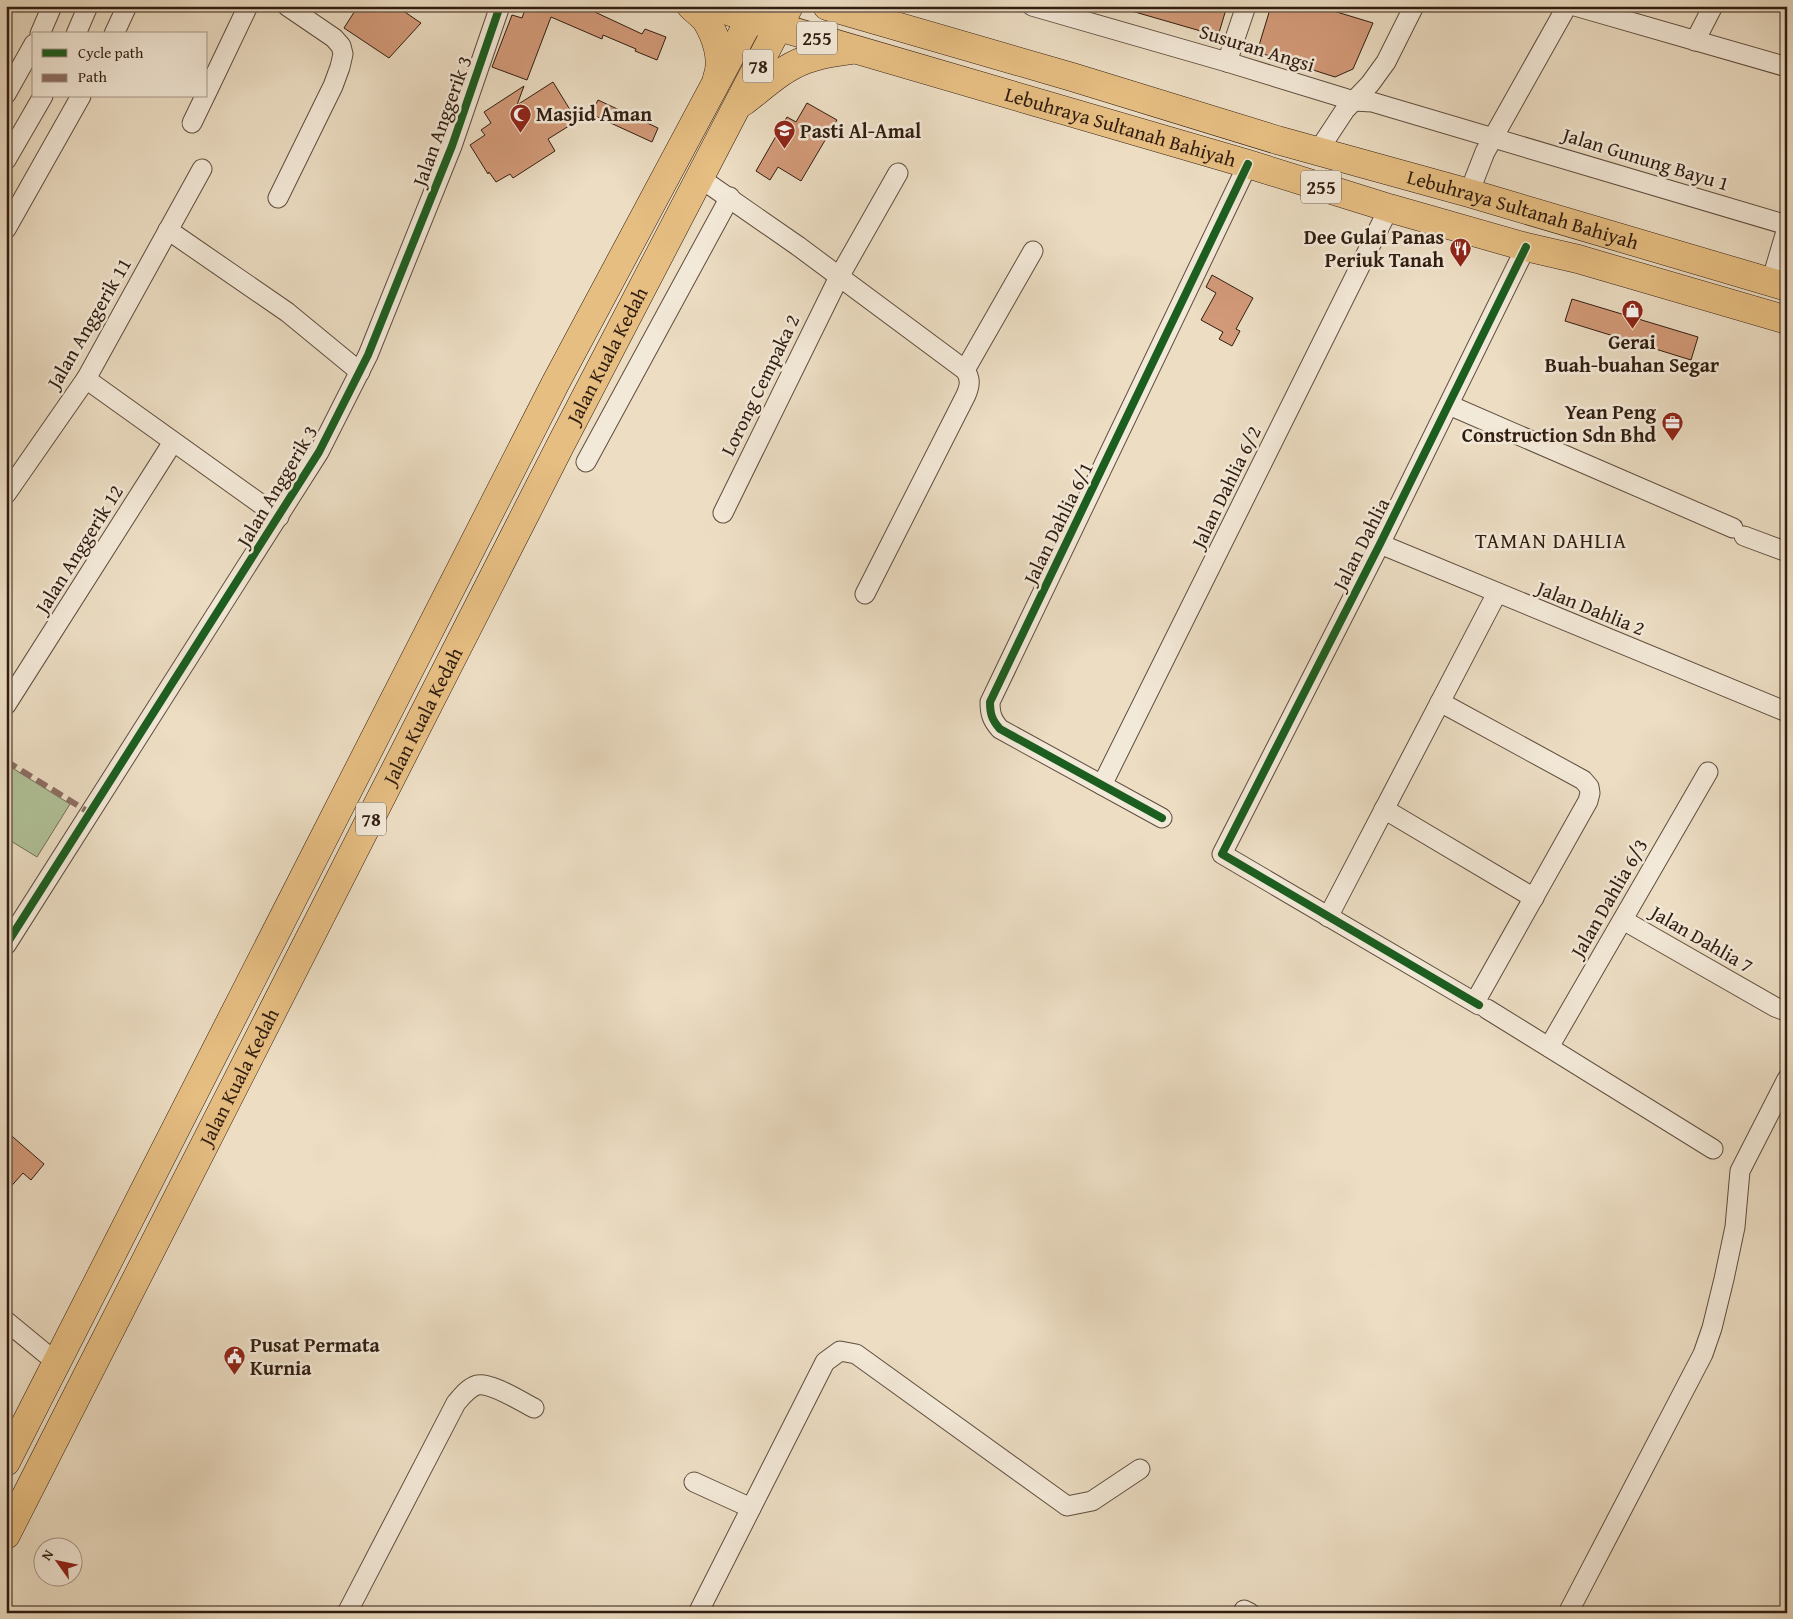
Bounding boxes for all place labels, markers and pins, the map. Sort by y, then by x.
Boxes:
place label: Masjid Aman [536,99,652,128]
mosque icon: Masjid Aman [508,102,532,133]
place label: Pasti Al-Amal [800,116,921,145]
school or university icon: Pasti Al-Amal [772,119,796,150]
place label: Dee Gulai Panas Periuk Tanah [1304,222,1444,274]
restaurant icon: Dee Gulai Panas Periuk Tanah [1448,236,1472,267]
shop icon: Gerai Buah-buahan Segar [1620,298,1644,329]
place label: Gerai Buah-buahan Segar [1545,327,1719,379]
place label: Yean Peng Construction Sdn Bhd [1462,397,1657,449]
office icon: Yean Peng Construction Sdn Bhd [1660,411,1684,442]
place label: Pusat Permata Kurnia [250,1330,381,1382]
public building icon: Pusat Permata Kurnia [222,1345,246,1376]

